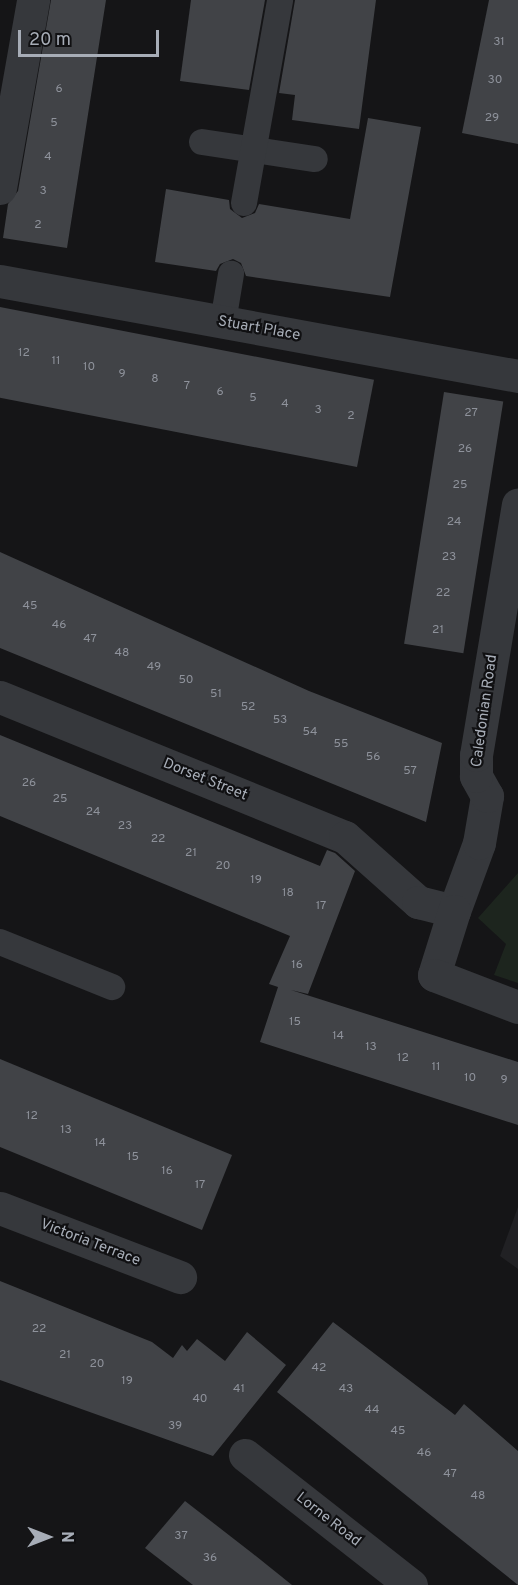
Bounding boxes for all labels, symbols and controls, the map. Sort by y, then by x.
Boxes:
scale bar [21,18,162,56]
text: 20 m [29,29,71,52]
house number: 31 [493,36,505,50]
house number: 30 [488,74,502,88]
house number: 6 [55,83,63,97]
house number: 29 [485,112,499,126]
house number: 5 [50,117,58,131]
house number: 4 [44,151,52,165]
house number: 3 [39,185,47,199]
house number: 2 [34,219,42,233]
street label: Stuart Place [216,313,302,345]
house number: 12 [18,347,30,361]
house number: 11 [52,355,60,369]
house number: 10 [83,361,95,375]
house number: 9 [118,368,126,382]
house number: 8 [151,373,159,387]
house number: 7 [184,380,190,394]
house number: 6 [216,386,224,400]
house number: 5 [249,392,257,406]
house number: 4 [281,398,289,412]
house number: 3 [314,404,322,418]
house number: 27 [464,407,478,421]
house number: 2 [347,410,355,424]
house number: 26 [458,443,472,457]
house number: 25 [453,479,467,493]
house number: 24 [447,516,461,530]
house number: 23 [442,551,456,565]
house number: 22 [436,587,450,601]
house number: 45 [23,600,37,614]
house number: 46 [52,619,66,633]
house number: 21 [432,624,444,638]
house number: 47 [83,633,97,647]
house number: 48 [115,647,129,661]
street label: Caledonian Road [468,653,502,769]
house number: 49 [147,661,161,675]
house number: 50 [178,674,194,688]
house number: 51 [210,688,222,702]
house number: 52 [241,701,255,715]
house number: 53 [273,714,287,728]
house number: 54 [302,726,318,740]
house number: 55 [334,738,348,752]
house number: 56 [366,751,380,765]
street label: Dorset Street [160,755,250,805]
house number: 57 [403,765,417,779]
house number: 26 [22,777,36,791]
house number: 25 [53,793,67,807]
house number: 24 [86,806,100,820]
house number: 23 [118,820,132,834]
house number: 22 [151,833,165,847]
house number: 21 [185,847,197,861]
house number: 20 [215,860,231,874]
house number: 19 [250,874,262,888]
house number: 18 [282,887,294,901]
house number: 17 [316,900,326,914]
house number: 16 [291,959,303,973]
house number: 15 [289,1016,301,1030]
house number: 14 [332,1030,344,1044]
house number: 13 [365,1041,377,1055]
house number: 12 [397,1052,409,1066]
house number: 11 [432,1061,440,1075]
house number: 10 [464,1072,476,1086]
house number: 9 [500,1074,508,1088]
house number: 12 [26,1110,38,1124]
house number: 13 [60,1124,72,1138]
house number: 14 [94,1137,106,1151]
house number: 15 [127,1151,139,1165]
house number: 16 [161,1165,173,1179]
house number: 17 [195,1179,205,1193]
street label: Victoria Terrace [37,1216,143,1270]
house number: 22 [32,1323,46,1337]
house number: 21 [59,1349,71,1363]
house number: 20 [89,1358,105,1372]
house number: 42 [312,1362,326,1376]
house number: 19 [121,1375,133,1389]
house number: 41 [233,1383,245,1397]
house number: 43 [339,1383,353,1397]
house number: 40 [192,1393,208,1407]
house number: 44 [365,1404,379,1418]
house number: 39 [168,1420,182,1434]
house number: 45 [391,1425,405,1439]
house number: 46 [417,1447,431,1461]
house number: 47 [443,1468,457,1482]
street label: Lorne Road [292,1489,364,1551]
house number: 48 [471,1490,485,1504]
north arrow [18,1507,78,1567]
house number: 37 [174,1530,188,1544]
text: N [56,1531,76,1543]
house number: 36 [203,1552,217,1566]

